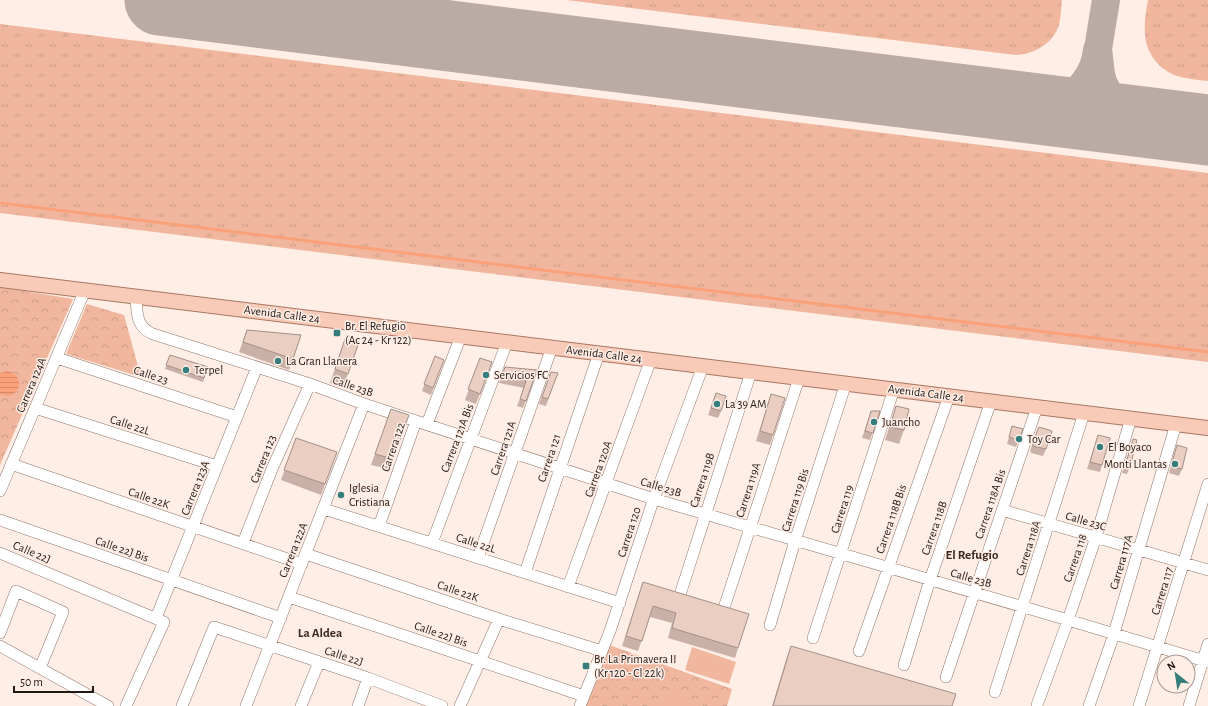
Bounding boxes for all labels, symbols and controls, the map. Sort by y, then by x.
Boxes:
street label: Avenida Calle 24 [243,303,321,325]
place label: Br. El Refugio (Ac 24 - Kr 122) [345,320,412,346]
marker: Br. El Refugio (Ac 24 - Kr 122) [332,328,342,338]
street label: Avenida Calle 24 [565,343,643,365]
place label: La Gran Llanera [286,355,358,367]
street label: Carrera 124A [14,356,48,414]
marker: La Gran Llanera [273,356,283,366]
street label: Calle 23 [132,364,170,386]
place label: Terpel [194,364,223,376]
marker: Terpel [181,365,191,375]
place label: Servicios FC [494,369,548,381]
marker: Servicios FC [481,370,491,380]
street label: Calle 23B [331,373,375,399]
street label: Avenida Calle 24 [887,382,965,404]
place label: La 39 AM [725,398,766,410]
marker: La 39 AM [712,399,722,409]
street label: Carrera 121A Bis [438,402,476,474]
street label: Calle 22L [109,413,151,437]
place label: Juancho [882,416,920,428]
marker: Juancho [869,417,879,427]
street label: Carrera 121A [488,419,518,477]
street label: Carrera 122 [379,420,407,473]
street label: Carrera 121 [535,432,563,484]
street label: Carrera 123 [248,433,278,485]
place label: Toy Car [1027,433,1061,446]
marker: Toy Car [1014,434,1024,444]
street label: Carrera 120A [582,439,614,499]
place label: El Boyaco [1108,441,1152,454]
marker: El Boyaco [1095,442,1105,452]
street label: Carrera 119B [688,451,716,509]
place label: Monti Llantas [1104,458,1167,470]
street label: Carrera 123A [179,459,211,517]
marker: Monti Llantas [1170,459,1180,469]
street label: Carrera 119A [733,461,763,519]
street label: Carrera 119 Bis [779,467,811,533]
street label: Carrera 118A Bis [972,468,1008,540]
street label: Calle 23B [639,475,683,499]
place label: Iglesia Cristiana [349,482,391,508]
street label: Carrera 119 [829,483,856,535]
street label: Carrera 118B Bis [874,483,908,555]
street label: Calle 22K [127,485,172,511]
marker: Iglesia Cristiana [336,490,346,500]
street label: Carrera 118B [919,499,949,557]
street label: Carrera 120 [615,505,643,559]
street label: Calle 23C [1064,509,1108,533]
street label: Carrera 118A [1013,519,1043,577]
street label: Carrera 122A [277,521,309,579]
street label: Calle 22L [455,531,497,555]
street label: Carrera 118 [1061,532,1089,584]
street label: Carrera 117A [1107,533,1135,591]
street label: Calle 22J Bis [94,534,150,564]
street label: Calle 22J [11,539,53,565]
district label: El Refugio [946,549,999,562]
street label: Calle 23B [949,566,993,590]
street label: Carrera 117 [1149,566,1175,616]
street label: Calle 22K [436,578,481,604]
street label: Calle 22J Bis [413,619,469,649]
district label: La Aldea [298,627,342,640]
street label: Calle 22J [323,644,365,668]
place label: Br. La Primavera II (Kr 120 - Cl 22k) [594,653,676,679]
north arrow [1156,654,1196,694]
text: N [1165,659,1177,672]
marker: Br. La Primavera II (Kr 120 - Cl 22k) [581,661,591,671]
scale bar [14,668,93,694]
text: 50 m [20,676,43,688]

